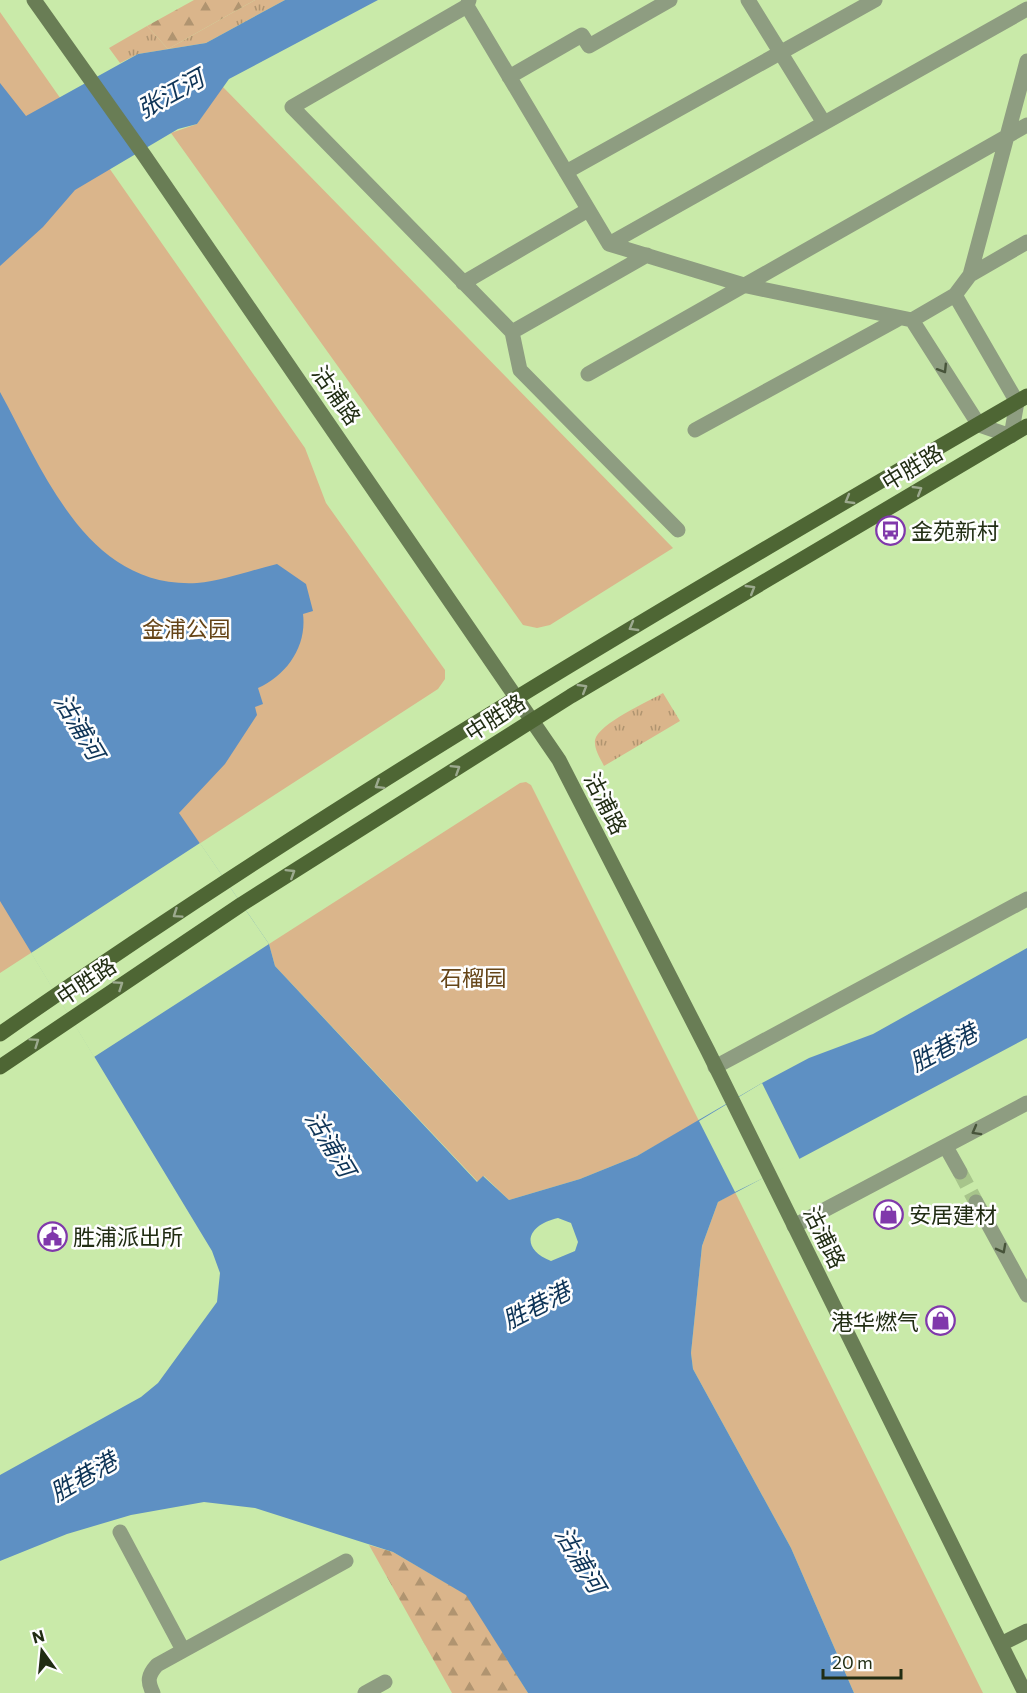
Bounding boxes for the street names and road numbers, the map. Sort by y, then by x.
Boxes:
street label: 沽浦路 [307,360,367,430]
street label: 中胜路 [877,438,947,496]
street label: 中胜路 [460,688,530,746]
street label: 沽浦路 [579,767,633,839]
street label: 中胜路 [51,951,121,1011]
street label: 沽浦路 [798,1201,852,1273]

